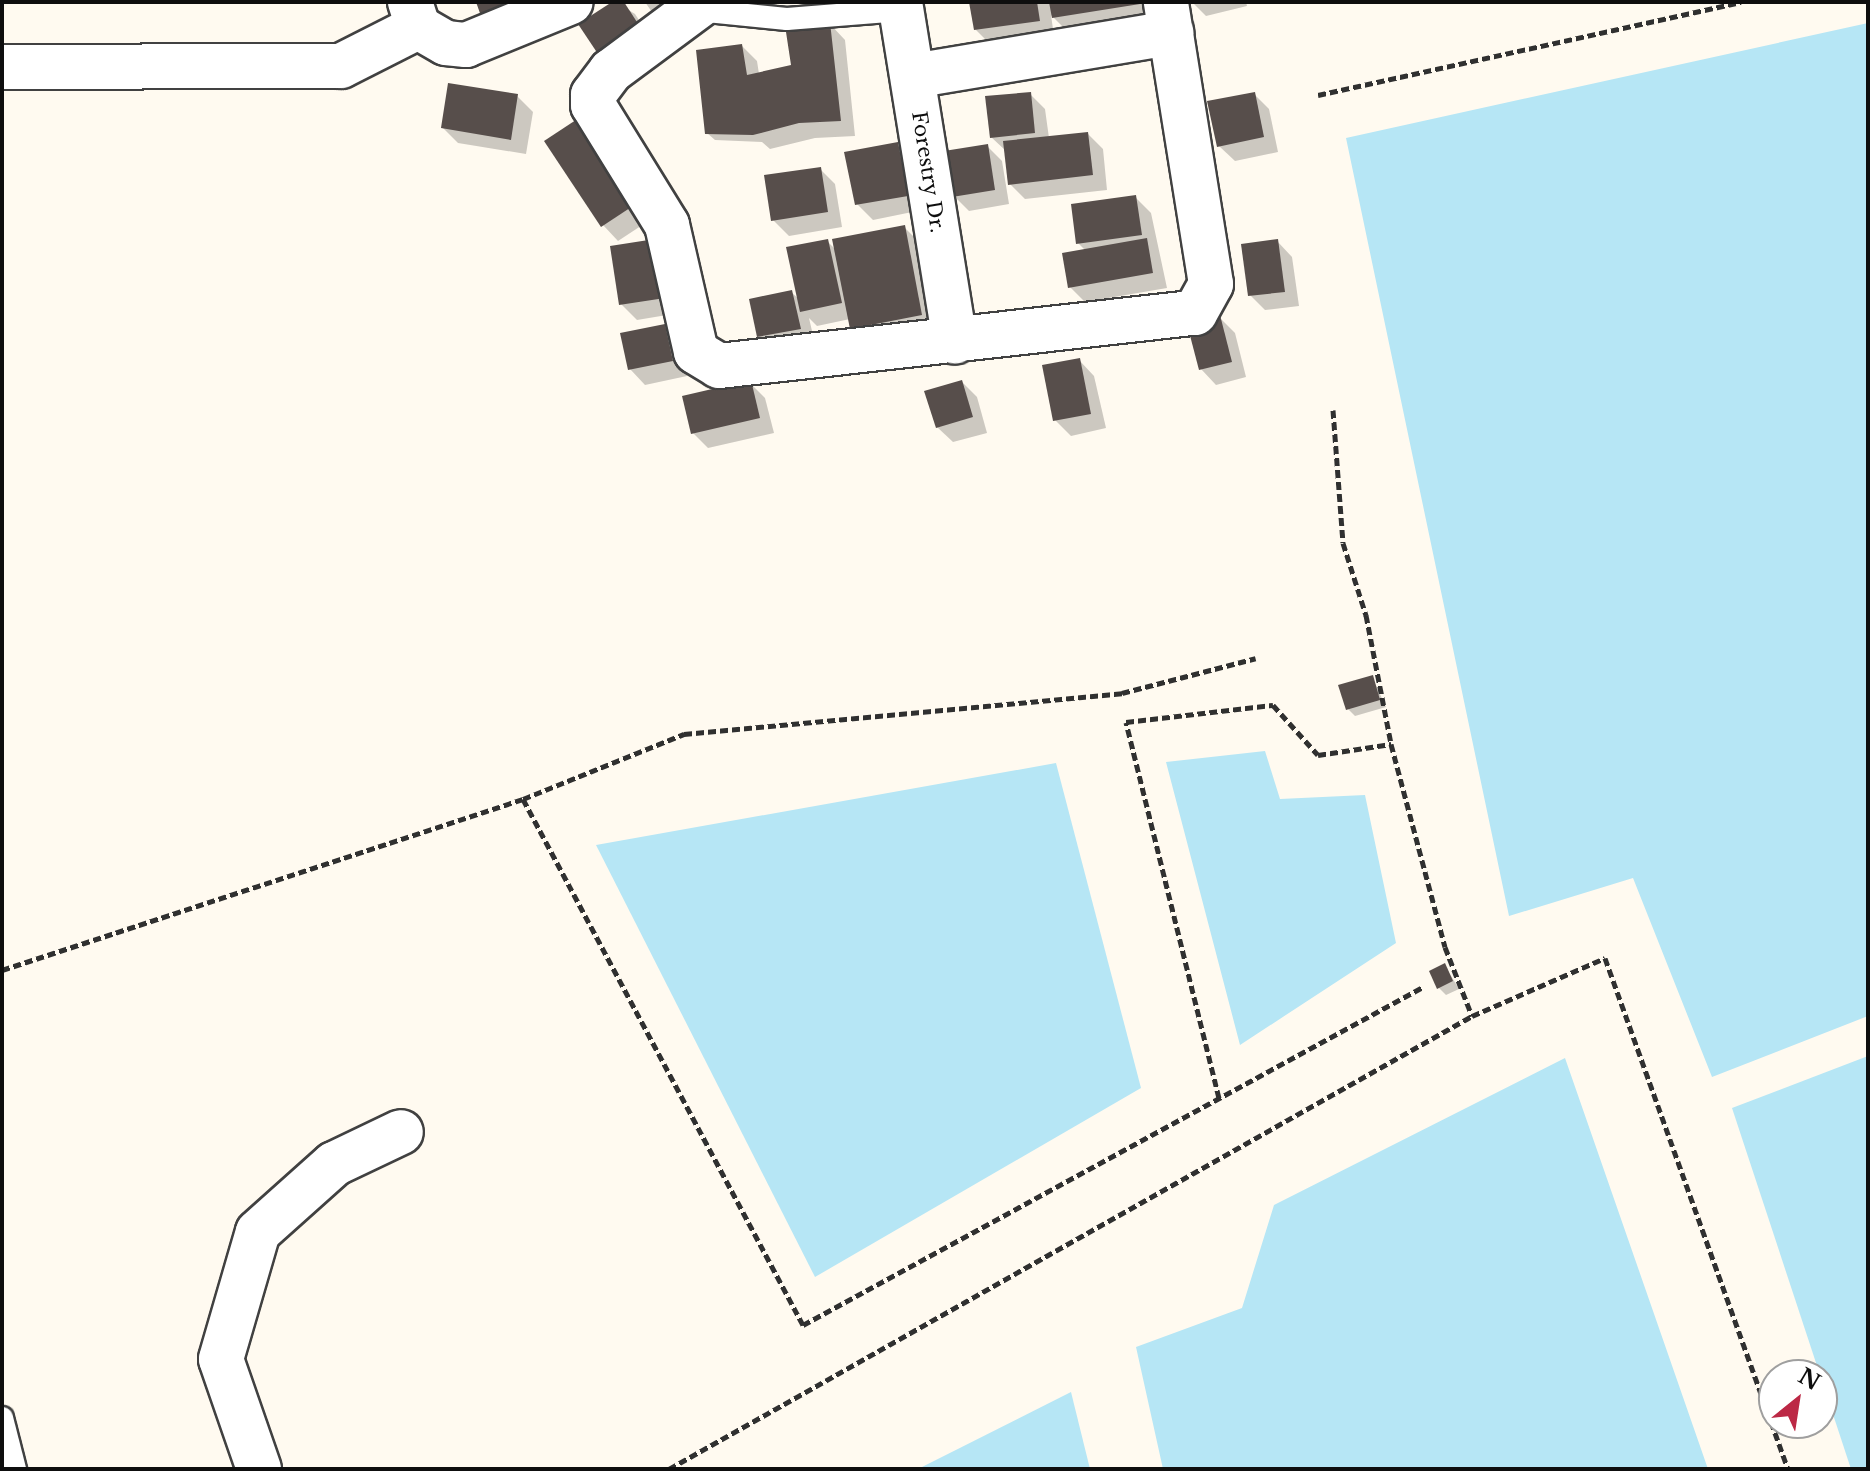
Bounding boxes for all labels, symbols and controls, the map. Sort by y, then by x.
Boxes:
street label: Forestry Dr. [907,109,949,235]
north arrow [1758,1359,1838,1439]
text: N [1794,1363,1825,1396]

